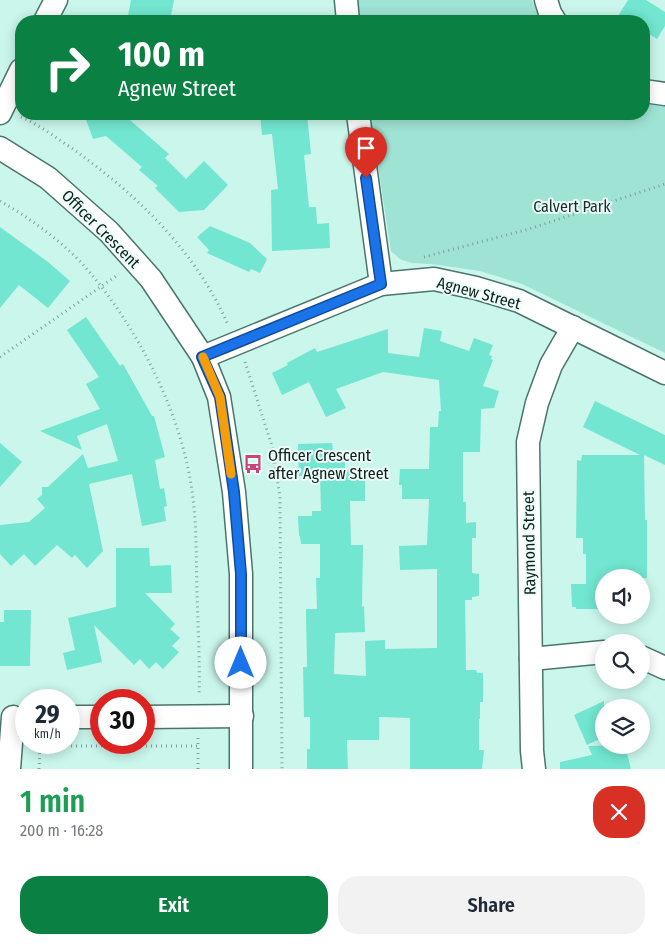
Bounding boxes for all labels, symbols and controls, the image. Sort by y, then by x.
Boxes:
text: 100 m [118,33,205,75]
icon: right [35,35,100,100]
text: Agnew Street [118,75,236,102]
pin [345,127,387,178]
icon: arrive [352,134,380,162]
street label: Officer Crescent [58,186,145,273]
park label: Calvert Park [533,197,611,216]
street label: Agnew Street [435,273,524,313]
place label: Officer Crescent after Agnew Street [268,446,390,483]
bus stop icon: Officer Crescent after Agnew Street [242,453,264,475]
street label: Raymond Street [519,490,539,595]
map controls [595,569,650,754]
button: sound [595,569,650,624]
button: search [595,634,650,689]
position arrow [214,636,266,688]
speed limit sign: 30 [90,689,155,754]
button: layers [595,699,650,754]
text: 29 [35,700,60,730]
text: km/h [34,727,61,741]
text: 1 min [20,784,85,820]
button: close [593,786,645,838]
text: 200 m · 16:28 [20,821,103,840]
button: Exit [20,876,328,934]
button: Share [338,876,645,934]

